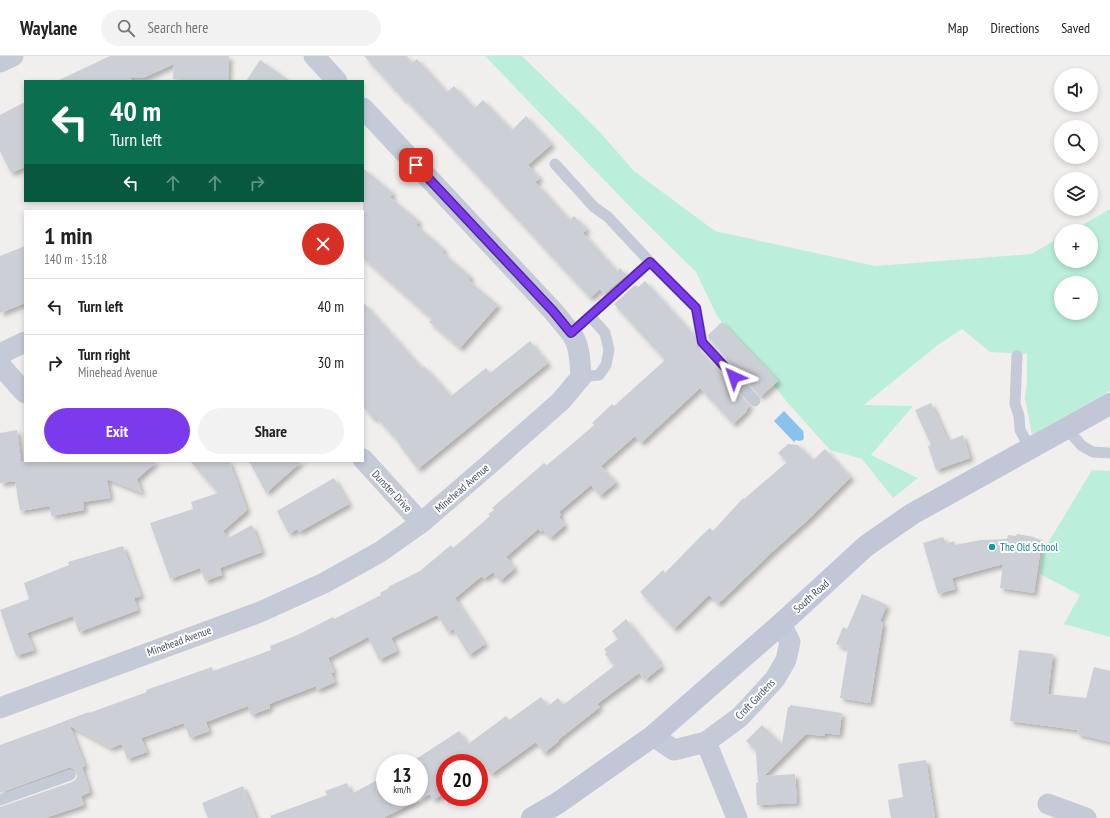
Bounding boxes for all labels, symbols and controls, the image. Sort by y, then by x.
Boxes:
search box [101,10,381,46]
text: Waylane [20,16,77,40]
icon: search [115,17,137,39]
text: Search here [147,18,208,37]
text: Map [948,19,968,37]
text: Directions [990,19,1039,37]
text: Saved [1061,19,1090,37]
map controls [1054,68,1098,320]
button: sound [1054,68,1098,112]
text: 40 m [110,92,161,129]
icon: left [44,96,96,148]
button: search [1054,120,1098,164]
text: Turn left [110,128,162,151]
pin [399,148,433,182]
icon: arrive [405,154,427,176]
icon: left [120,172,142,194]
icon: ahead [162,172,184,194]
icon: ahead [204,172,226,194]
icon: right [246,172,268,194]
button: layers [1054,172,1098,216]
text: 1 min [44,220,92,251]
button: close [302,223,344,265]
button: + [1054,224,1098,268]
text: 140 m · 15:18 [44,251,107,268]
button: − [1054,276,1098,320]
icon: left [44,296,66,318]
text: Turn left [78,297,123,316]
text: 40 m [318,297,344,316]
text: Turn right [78,345,130,364]
icon: right [44,352,66,374]
text: 30 m [318,353,344,372]
position arrow [713,356,755,398]
text: Minehead Avenue [78,364,157,381]
button: Exit [44,408,190,454]
button: Share [198,408,344,454]
street label: Minehead Avenue [432,460,492,515]
street label: Dunster Drive [369,467,415,515]
place label: The Old School [1000,540,1058,554]
marker: The Old School [987,542,997,552]
street label: South Road [790,576,832,616]
street label: Minehead Avenue [145,623,213,659]
street label: Croft Gardens [732,675,778,722]
speed limit sign: 20 [436,754,488,806]
text: 13 [392,762,412,788]
text: km/h [393,783,411,796]

